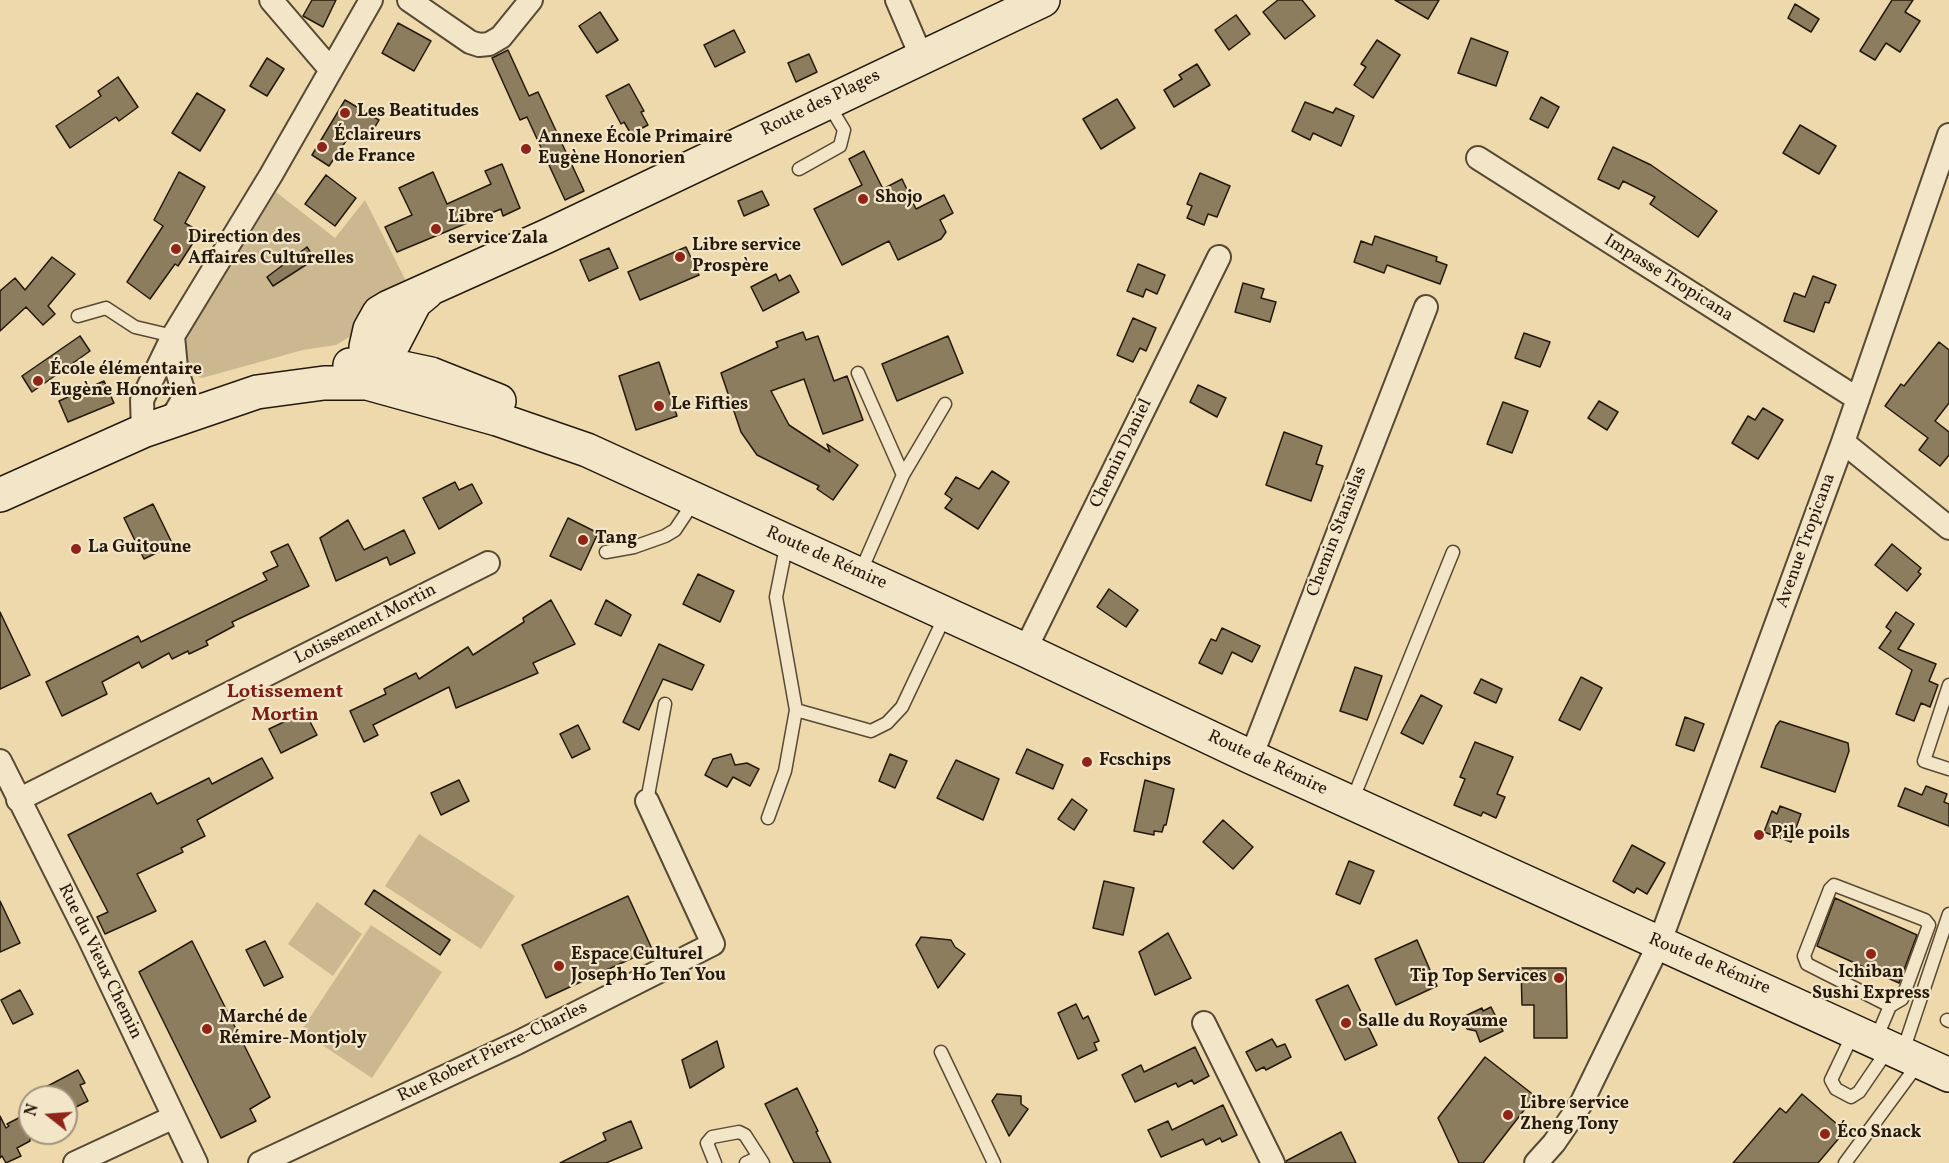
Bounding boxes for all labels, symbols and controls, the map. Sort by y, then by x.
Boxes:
street label: Route des Plages [758,66,884,142]
place label: Les Beatitudes [357,102,479,124]
marker: Les Beatitudes [338,106,352,120]
place label: Éclaireurs de France [334,126,421,168]
place label: Annexe École Primaire Eugène Honorien [538,128,732,170]
marker: Éclaireurs de France [315,140,329,154]
marker: Annexe École Primaire Eugène Honorien [519,142,533,156]
place label: Shojo [875,188,923,210]
marker: Shojo [856,192,870,206]
place label: Libre service Zala [448,208,548,250]
marker: Libre service Zala [429,222,443,236]
place label: Direction des Affaires Culturelles [188,228,354,270]
street label: Impasse Tropicana [1599,230,1737,328]
place label: Libre service Prospère [692,236,801,278]
marker: Direction des Affaires Culturelles [169,242,183,256]
marker: Libre service Prospère [673,250,687,264]
place label: École élémentaire Eugène Honorien [50,360,202,403]
marker: École élémentaire Eugène Honorien [31,374,45,388]
place label: Le Fifties [671,395,748,417]
street label: Chemin Daniel [1086,396,1158,512]
marker: Le Fifties [652,399,666,413]
street label: Chemin Stanislas [1303,464,1373,600]
street label: Avenue Tropicana [1773,471,1841,611]
street label: Route de Rémire [762,523,890,595]
place label: Tang [595,529,637,551]
marker: Tang [576,533,590,547]
place label: La Guitoune [88,538,191,560]
marker: La Guitoune [69,542,83,556]
street label: Lotissement Mortin [291,580,441,670]
district label: Lotissement Mortin [227,681,343,728]
street label: Route de Rémire [1203,727,1331,801]
place label: Fcschips [1099,751,1171,773]
marker: Fcschips [1080,755,1094,769]
place label: Pile poils [1771,824,1850,846]
marker: Pile poils [1752,828,1766,842]
street label: Rue du Vieux Chemin [52,881,146,1043]
street label: Route de Rémire [1645,930,1773,1000]
place label: Espace Culturel Joseph Ho Ten You [571,945,726,988]
marker: Ichiban Sushi Express [1864,947,1878,961]
marker: Espace Culturel Joseph Ho Ten You [552,959,566,973]
place label: Ichiban Sushi Express [1812,963,1930,1006]
place label: Tip Top Services [1410,967,1547,989]
marker: Tip Top Services [1552,971,1566,985]
street label: Rue Robert Pierre-Charles [395,998,591,1108]
place label: Marché de Rémire-Montjoly [219,1008,367,1050]
place label: Salle du Royaume [1358,1012,1508,1034]
marker: Salle du Royaume [1339,1016,1353,1030]
marker: Marché de Rémire-Montjoly [200,1022,214,1036]
north arrow [18,1085,78,1145]
place label: Libre service Zheng Tony [1520,1094,1629,1136]
text: N [20,1102,45,1119]
marker: Libre service Zheng Tony [1501,1108,1515,1122]
place label: Éco Snack [1837,1123,1921,1145]
marker: Éco Snack [1818,1127,1832,1141]

